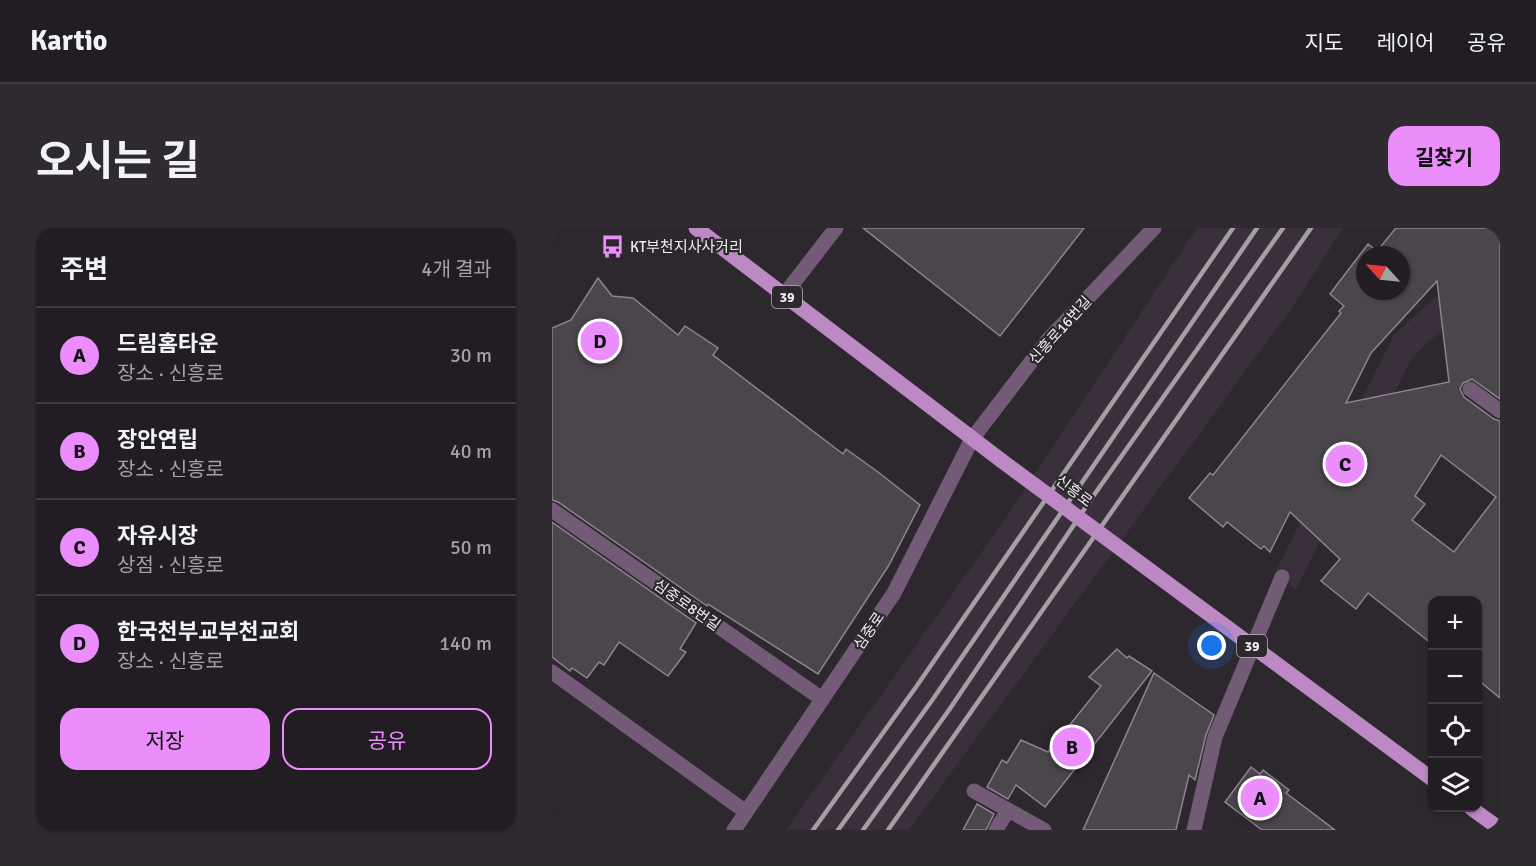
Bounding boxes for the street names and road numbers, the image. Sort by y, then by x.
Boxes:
road number: 39 [772,286,802,308]
street label: 신흥로16번길 [1025,292,1095,368]
street label: 신흥로 [1052,471,1096,511]
street label: 심중로8번길 [650,576,724,634]
street label: 심중로 [850,609,888,653]
road number: 39 [1237,635,1267,657]

